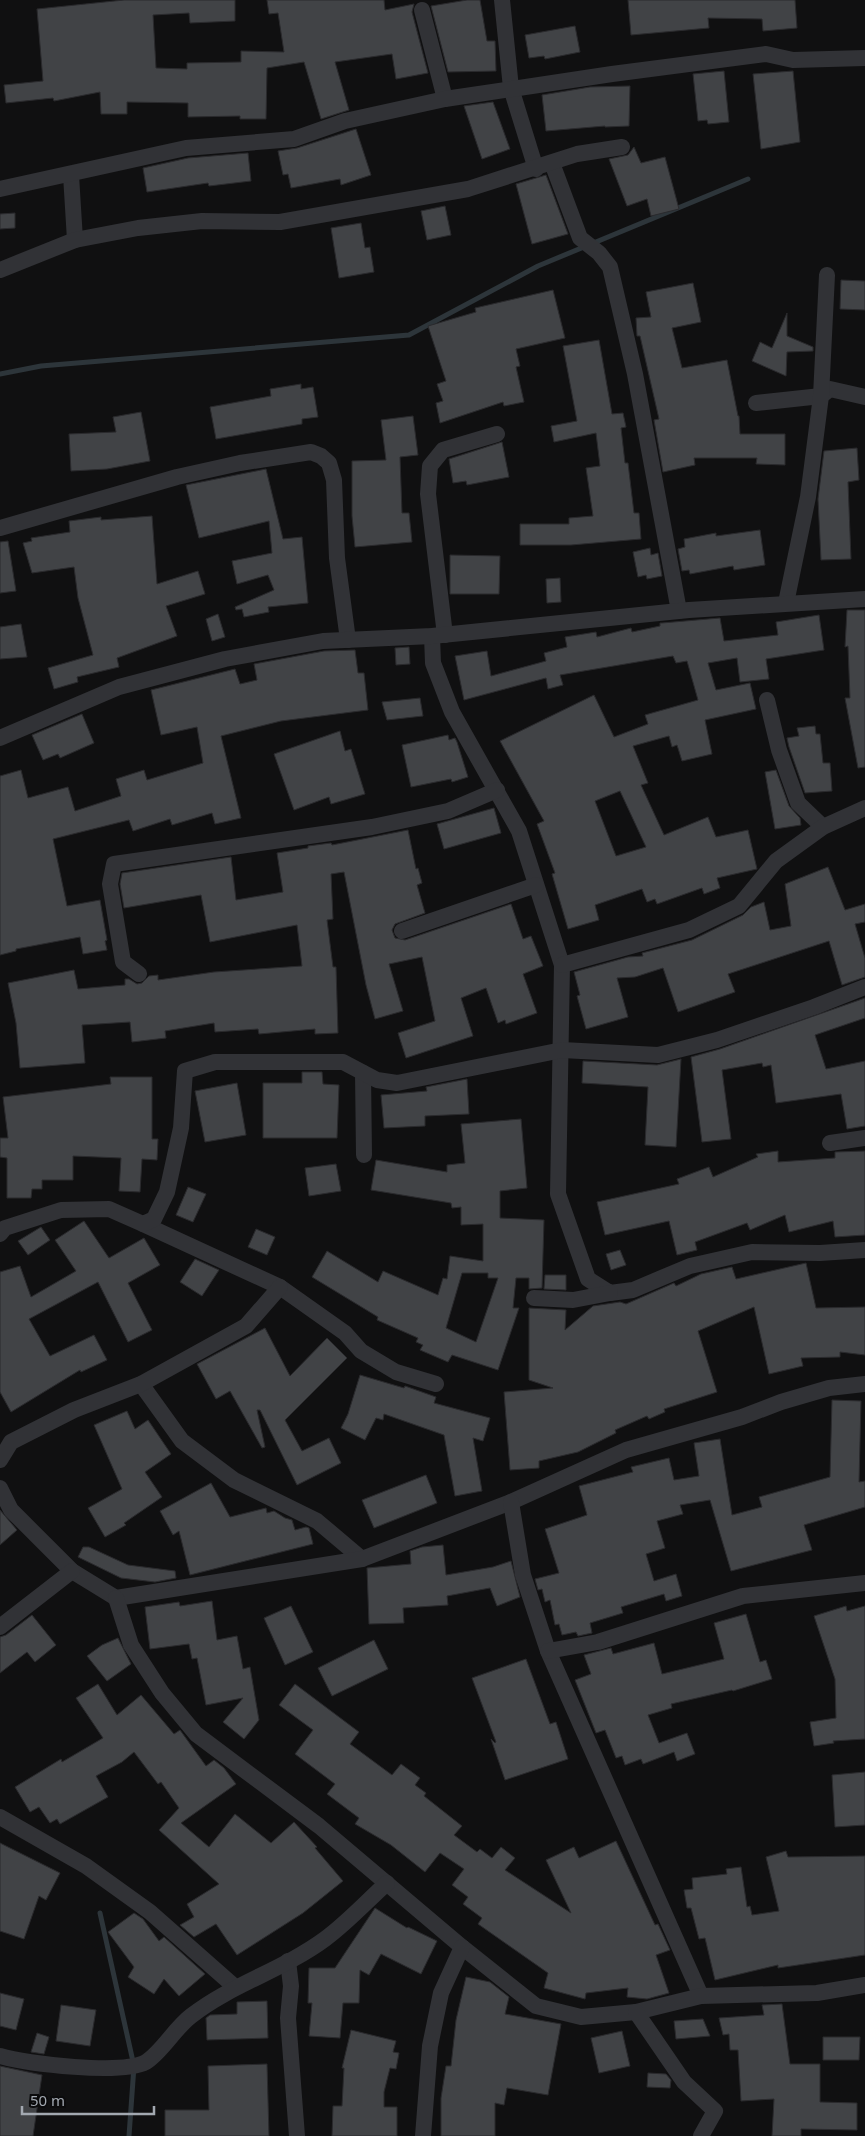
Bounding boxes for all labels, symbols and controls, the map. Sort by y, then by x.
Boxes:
scale bar [22,2084,155,2116]
text: 50 m [30,2090,65,2110]

